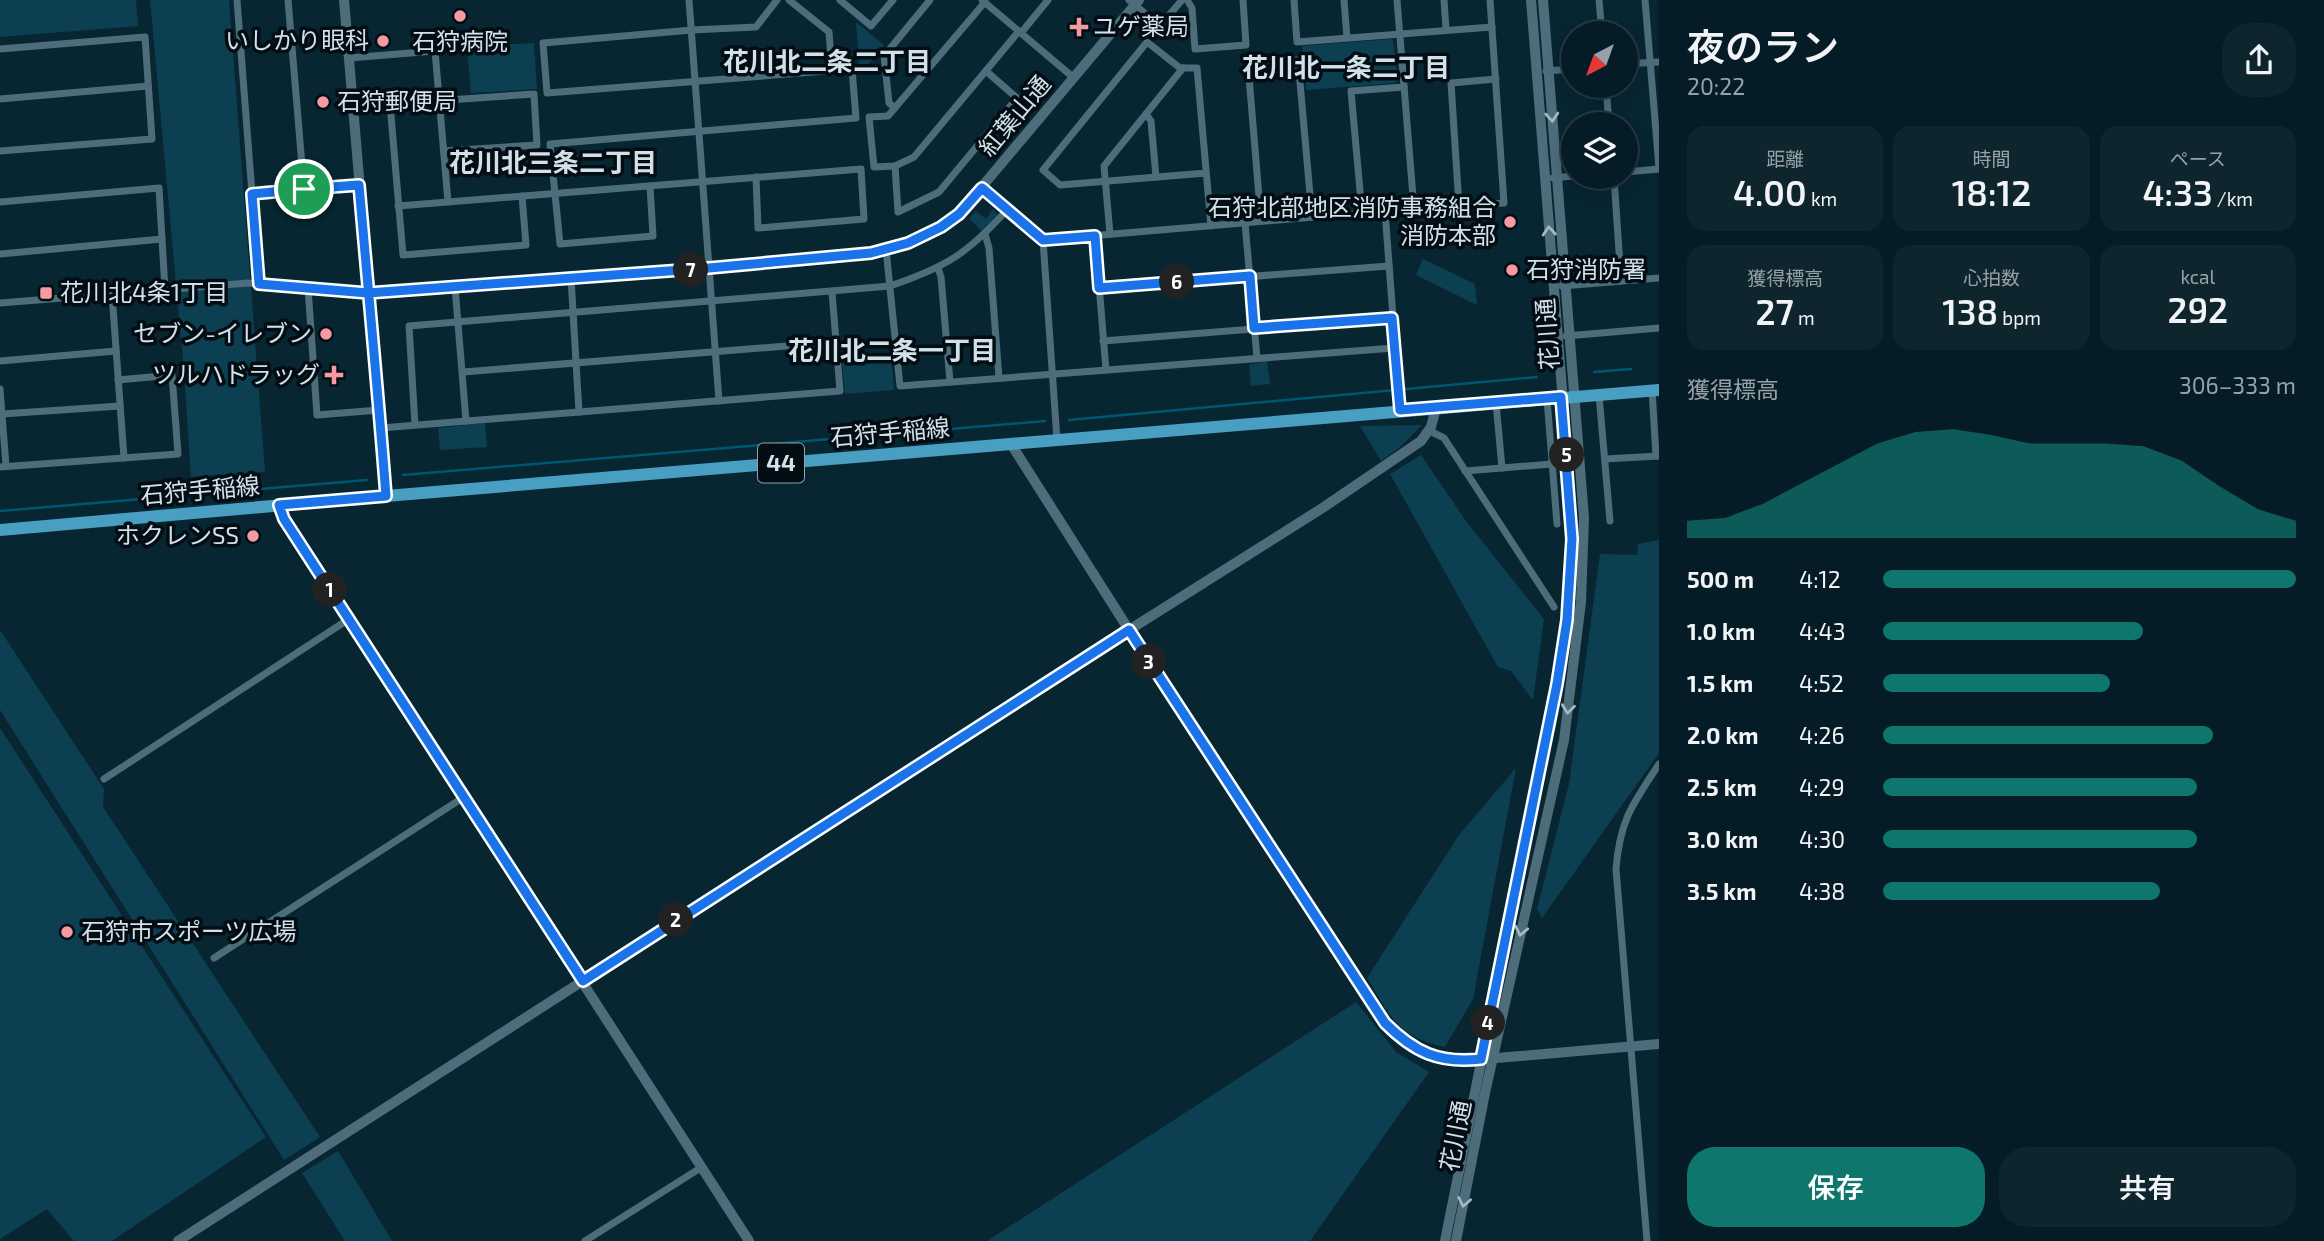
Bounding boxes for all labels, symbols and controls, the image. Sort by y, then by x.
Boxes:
marker: 石狩病院 [452,8,468,24]
place label: ユゲ薬局 [1093,11,1189,40]
marker: ユゲ薬局 [1071,19,1087,35]
north arrow [1561,21,1638,98]
map controls [1561,21,1638,189]
text: 夜のラン [1687,23,1839,69]
button: share [2222,23,2296,97]
place label: いしかり眼科 [225,25,369,54]
place label: 石狩病院 [412,26,508,55]
marker: いしかり眼科 [375,33,391,49]
district label: 花川北二条二丁目 [723,45,931,76]
district label: 花川北一条二丁目 [1242,51,1450,82]
street label: 紅葉山通 [972,69,1056,161]
text: 20:22 [1687,72,1745,100]
place label: 石狩郵便局 [337,86,457,115]
marker: 石狩郵便局 [315,94,331,110]
one-way arrow [1544,112,1559,123]
button: layers [1561,112,1638,189]
district label: 花川北三条二丁目 [449,146,657,177]
text: 距離 [1766,147,1804,170]
text: 時間 [1972,147,2011,170]
text: ペース [2170,147,2226,170]
pin [274,159,334,219]
icon: arrive [285,170,323,208]
text: 4.00 [1733,171,1807,213]
text: 18:12 [1952,171,2031,213]
text: 4:33 [2143,171,2213,213]
text: km [1807,187,1837,210]
text: /km [2213,187,2253,210]
place label: 石狩北部地区消防事務組合 消防本部 [1208,192,1496,249]
marker: 石狩北部地区消防事務組合 消防本部 [1502,214,1518,230]
one-way arrow [1542,226,1557,237]
pin: 7 [674,252,708,288]
place label: 石狩消防署 [1526,254,1646,283]
text: 7 [685,258,696,281]
marker: 石狩消防署 [1504,262,1520,278]
pin: 6 [1160,264,1194,300]
text: kcal [2180,265,2215,288]
text: 獲得標高 [1747,266,1823,289]
text: 心拍数 [1963,266,2020,289]
text: 6 [1171,270,1182,293]
place label: 花川北4条1丁目 [60,277,228,306]
marker: 花川北4条1丁目 [38,285,54,301]
text: 292 [2168,288,2228,330]
text: 27 [1756,290,1794,332]
text: 138 [1942,290,1998,332]
street label: 花川通 [1530,297,1563,371]
text: m [1794,306,1815,329]
text: bpm [1998,306,2041,329]
place label: セブン-イレブン [133,318,312,347]
marker: セブン-イレブン [318,326,334,342]
district label: 花川北二条一丁目 [788,334,996,365]
place label: ツルハドラッグ [152,359,320,388]
marker: ツルハドラッグ [326,367,342,383]
text: 306–333 m [2179,371,2296,399]
text: 獲得標高 [1687,375,1779,403]
street label: 石狩手稲線 [829,412,951,451]
pin: 5 [1550,438,1584,472]
text: 5 [1561,443,1572,466]
road number: 44 [758,444,804,482]
street label: 石狩手稲線 [139,470,261,509]
place label: ホクレンSS [116,520,239,549]
marker: ホクレンSS [245,528,261,544]
text: 500 m [1687,565,1754,593]
text: 4:12 [1799,565,1841,593]
pin: 1 [312,572,348,608]
text: 1 [325,578,334,601]
text: 1.0 km [1687,617,1755,645]
text: 4:43 [1799,617,1846,645]
pin: 3 [1132,644,1166,680]
text: 3 [1143,650,1154,673]
text: 1.5 km [1687,669,1753,697]
text: 4:52 [1799,669,1844,697]
one-way arrow [1560,703,1575,715]
text: 2.0 km [1687,721,1759,749]
text: 4:26 [1799,721,1845,749]
text: 2.5 km [1687,773,1757,801]
text: 4:29 [1799,773,1845,801]
text: 3.0 km [1687,825,1758,853]
text: 4:30 [1799,825,1845,853]
text: 3.5 km [1687,877,1756,905]
text: 4:38 [1799,877,1845,905]
pin: 2 [658,902,694,937]
text: 2 [670,908,681,931]
place label: 石狩市スポーツ広場 [81,916,297,945]
marker: 石狩市スポーツ広場 [59,924,75,940]
one-way arrow [1515,925,1530,937]
pin: 4 [1470,1006,1506,1040]
text: 4 [1481,1011,1494,1034]
street label: 花川通 [1433,1098,1476,1174]
button: 保存 [1687,1147,1985,1227]
button: 共有 [1999,1147,2296,1227]
one-way arrow [1457,1196,1472,1208]

